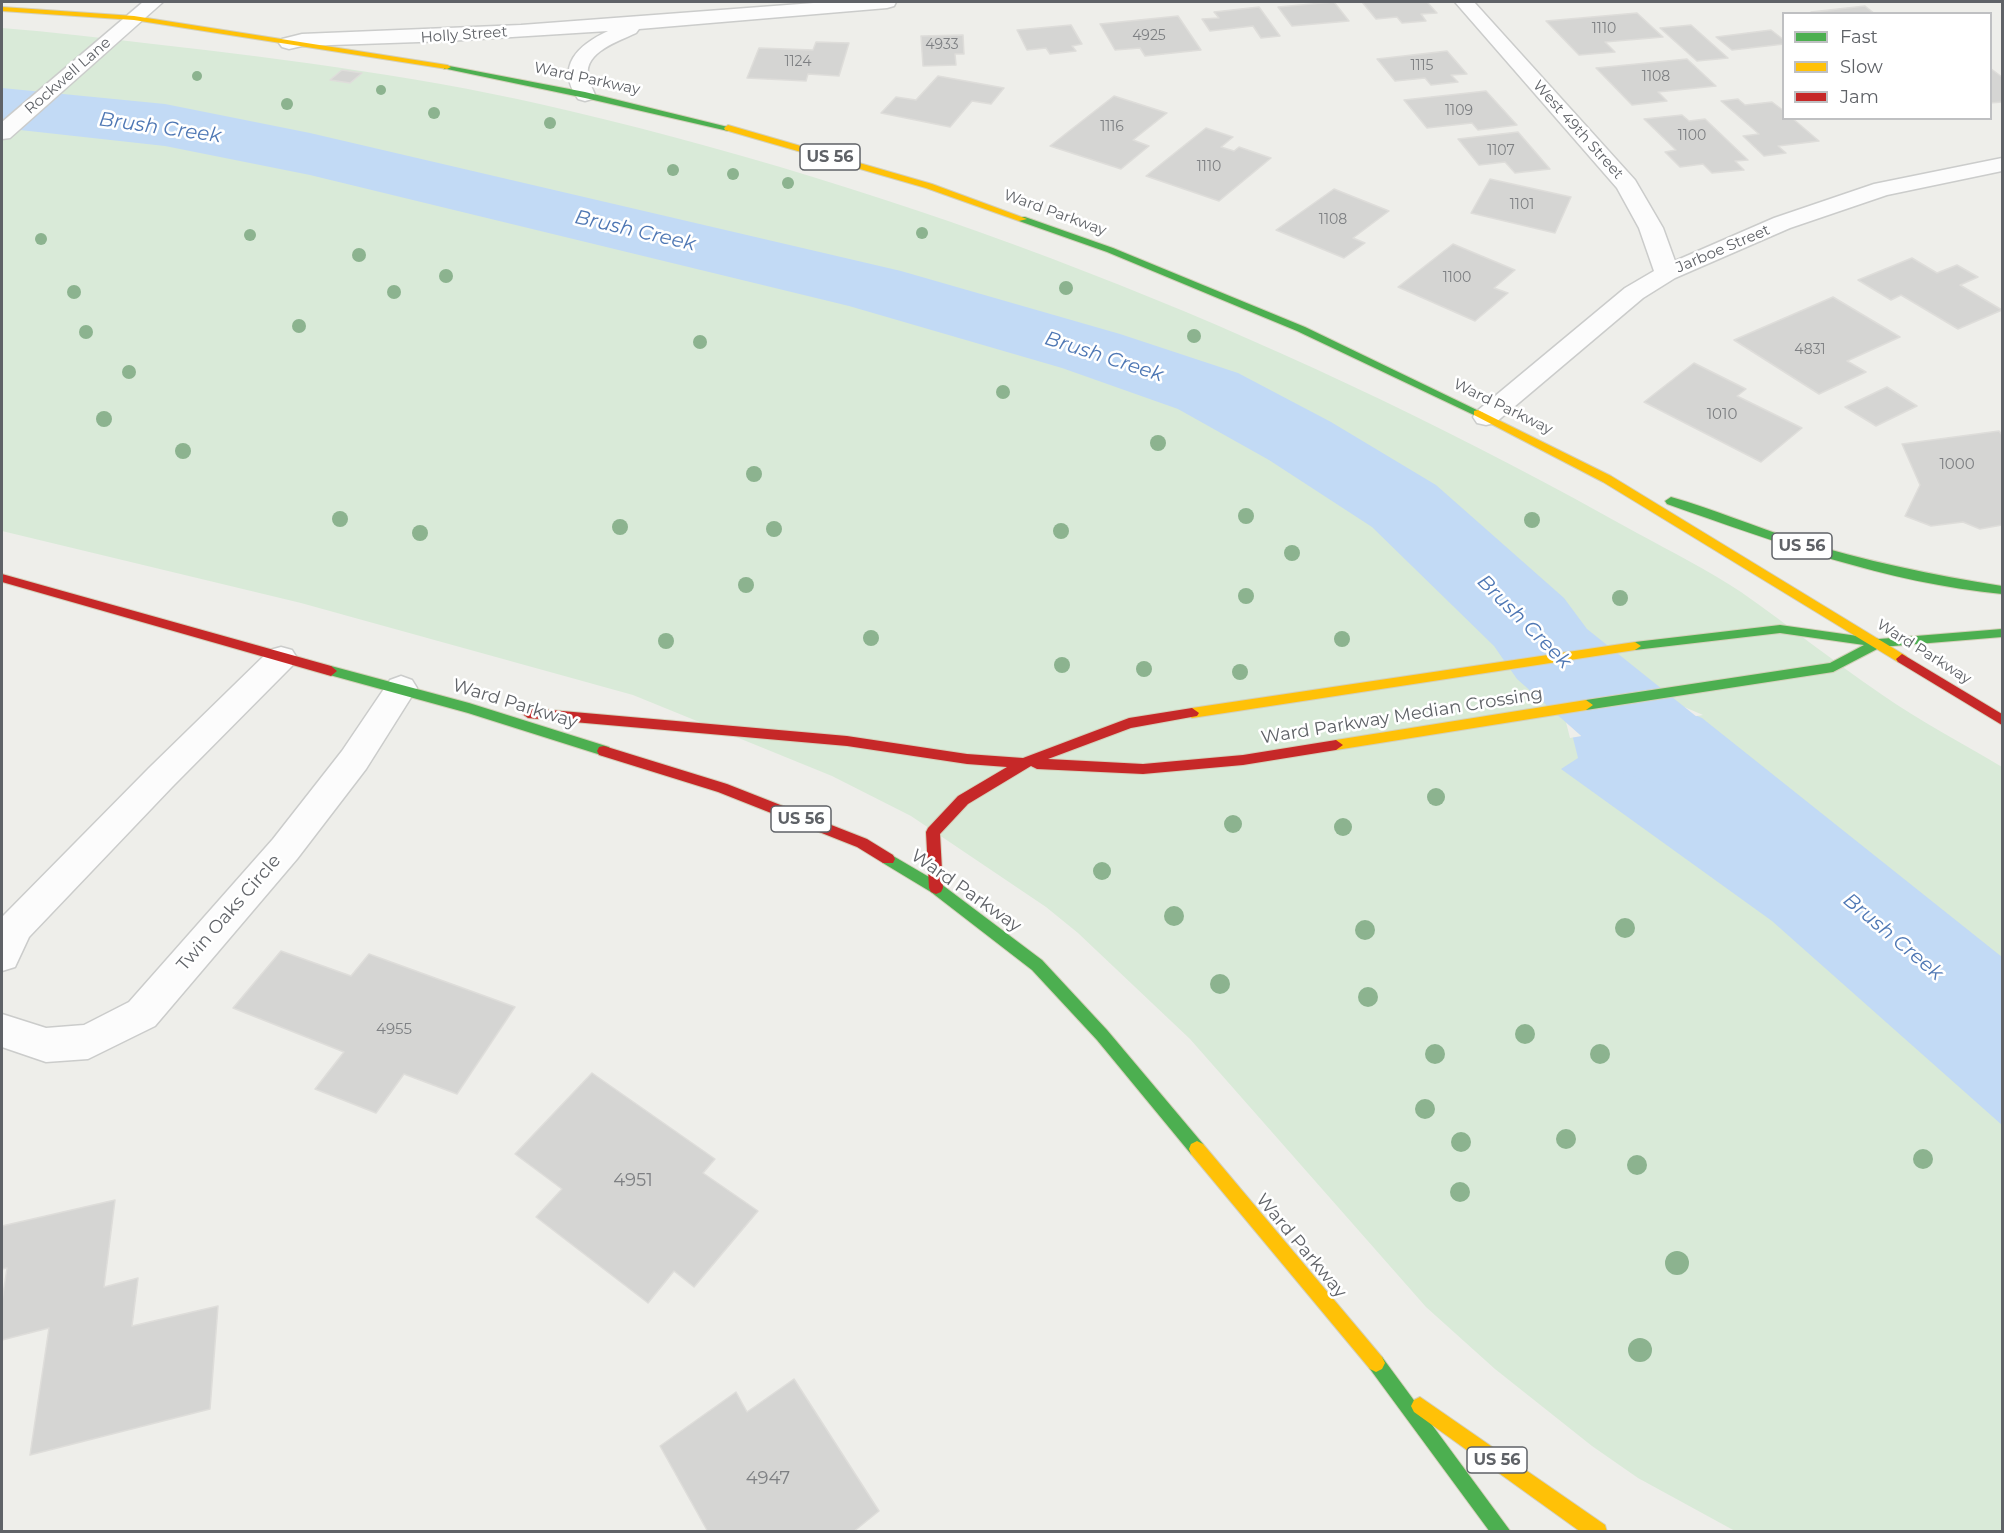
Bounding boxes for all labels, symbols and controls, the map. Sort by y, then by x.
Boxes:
legend [1782,12,1992,120]
house number: 1110 [1592,21,1616,37]
street label: Holly Street [420,23,508,47]
text: Fast [1840,26,1878,48]
house number: 4925 [1132,28,1166,44]
street label: Rockwell Lane [21,34,115,118]
house number: 4933 [925,37,959,53]
house number: 1124 [785,54,811,70]
text: Slow [1840,56,1883,78]
house number: 1115 [1410,58,1434,74]
street label: Ward Parkway [532,59,642,99]
house number: 1108 [1642,69,1670,85]
street label: West 49th Street [1529,77,1627,183]
text: Jam [1840,86,1879,108]
house number: 1109 [1445,103,1473,119]
water label: Brush Creek [97,108,223,148]
house number: 1116 [1100,119,1124,135]
house number: 1100 [1678,128,1706,144]
house number: 1107 [1487,143,1515,159]
road number: US 56 [800,144,860,170]
house number: 1110 [1197,159,1221,175]
street label: Ward Parkway [1001,186,1109,240]
house number: 1101 [1510,197,1534,213]
water label: Brush Creek [572,205,698,257]
house number: 1108 [1319,212,1347,228]
street label: Jarboe Street [1673,221,1773,277]
house number: 1100 [1443,270,1471,286]
water label: Brush Creek [1042,327,1166,387]
house number: 4831 [1794,342,1826,358]
street label: Ward Parkway [1450,375,1556,439]
house number: 1010 [1707,406,1737,424]
house number: 1000 [1939,456,1975,474]
road number: US 56 [1772,533,1832,559]
water label: Brush Creek [1472,570,1576,674]
street label: Ward Parkway [1873,616,1975,688]
street label: Ward Parkway [450,675,580,733]
street label: Ward Parkway Median Crossing [1260,683,1544,749]
road number: US 56 [771,806,831,832]
street label: Ward Parkway [907,845,1025,937]
street label: Twin Oaks Circle [173,850,285,976]
water label: Brush Creek [1838,888,1948,986]
house number: 4955 [376,1021,412,1039]
house number: 4951 [613,1170,653,1192]
street label: Ward Parkway [1251,1189,1351,1303]
road number: US 56 [1467,1447,1527,1473]
house number: 4947 [746,1468,790,1490]

